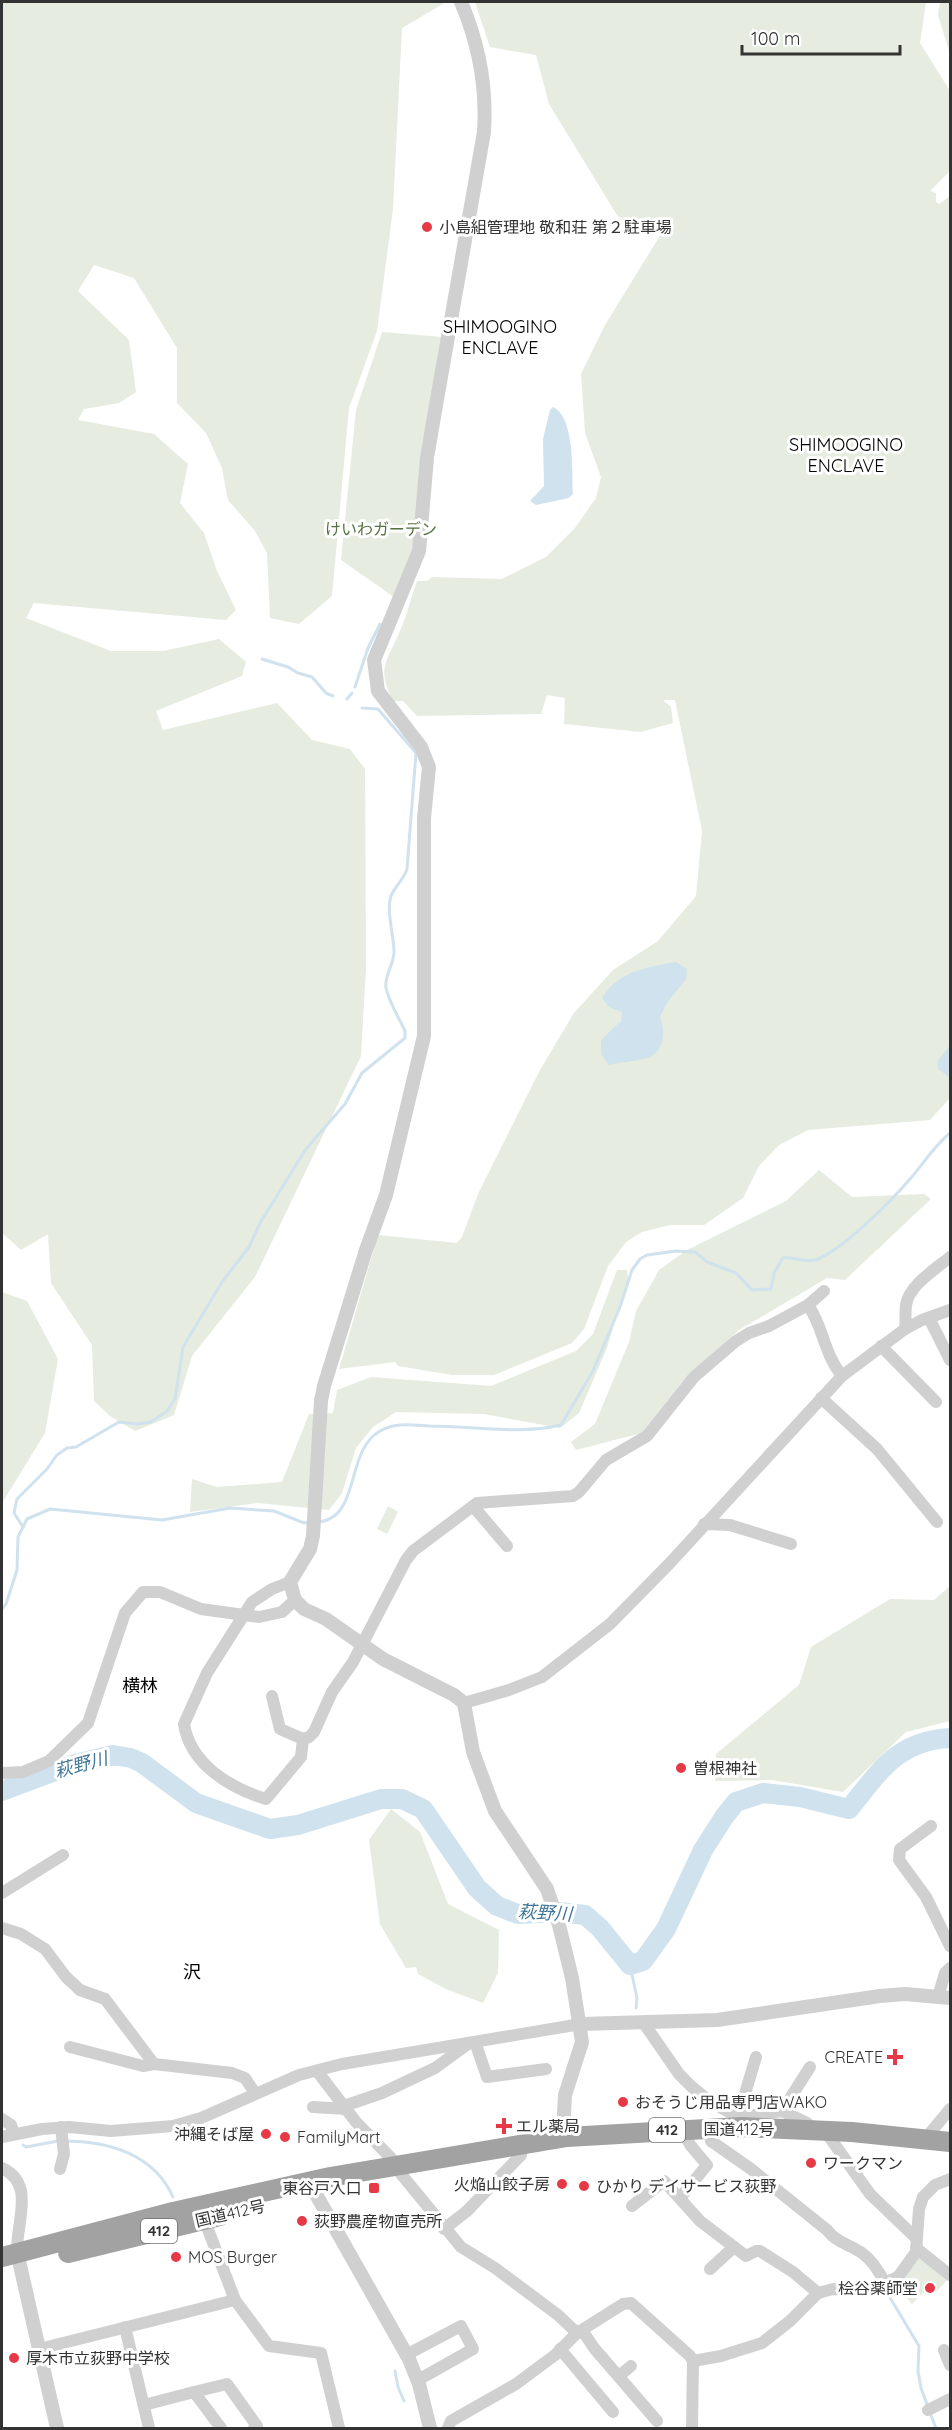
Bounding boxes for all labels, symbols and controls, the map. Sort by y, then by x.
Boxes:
scale bar [742,18,900,56]
text: 100 m [751,27,800,50]
place label: 小島組管理地 敬和荘 第２駐車場 [439,217,672,237]
marker: 小島組管理地 敬和荘 第２駐車場 [420,220,434,234]
district label: SHIMOOGINO ENCLAVE [443,315,557,359]
district label: SHIMOOGINO ENCLAVE [789,433,903,477]
park label: けいわガーデン [325,519,437,539]
district label: 横林 [122,1674,158,1697]
water label: 萩野川 [52,1746,112,1783]
place label: 曽根神社 [693,1758,757,1778]
marker: 曽根神社 [674,1761,688,1775]
water label: 萩野川 [517,1900,575,1926]
district label: 沢 [183,1960,201,1983]
place label: CREATE [824,2047,883,2067]
marker: CREATE [888,2050,902,2064]
place label: おそうじ用品専門店WAKO [635,2092,827,2112]
marker: おそうじ用品専門店WAKO [616,2095,630,2109]
place label: エル薬局 [516,2116,580,2136]
road number: 412 [649,2118,685,2142]
marker: エル薬局 [497,2119,511,2133]
street label: 国道412号 [703,2119,775,2139]
place label: 沖縄そば屋 [174,2124,254,2144]
marker: 沖縄そば屋 [259,2127,273,2141]
place label: FamilyMart [297,2127,381,2147]
marker: FamilyMart [278,2130,292,2144]
place label: ワークマン [823,2153,903,2173]
marker: ワークマン [804,2156,818,2170]
place label: 火焔山餃子房 [454,2174,550,2194]
place label: ひかり デイサービス荻野 [596,2176,776,2196]
marker: 火焔山餃子房 [555,2177,569,2191]
place label: 東谷戸入口 [282,2178,362,2198]
marker: ひかり デイサービス荻野 [577,2179,591,2193]
marker: 東谷戸入口 [367,2181,381,2195]
street label: 国道412号 [193,2195,267,2231]
place label: 荻野農産物直売所 [314,2211,442,2231]
marker: 荻野農産物直売所 [295,2214,309,2228]
road number: 412 [141,2219,177,2243]
place label: MOS Burger [188,2247,277,2267]
marker: MOS Burger [169,2250,183,2264]
place label: 桧谷薬師堂 [838,2278,918,2298]
marker: 桧谷薬師堂 [923,2281,937,2295]
place label: 厚木市立荻野中学校 [26,2348,170,2368]
marker: 厚木市立荻野中学校 [7,2351,21,2365]

